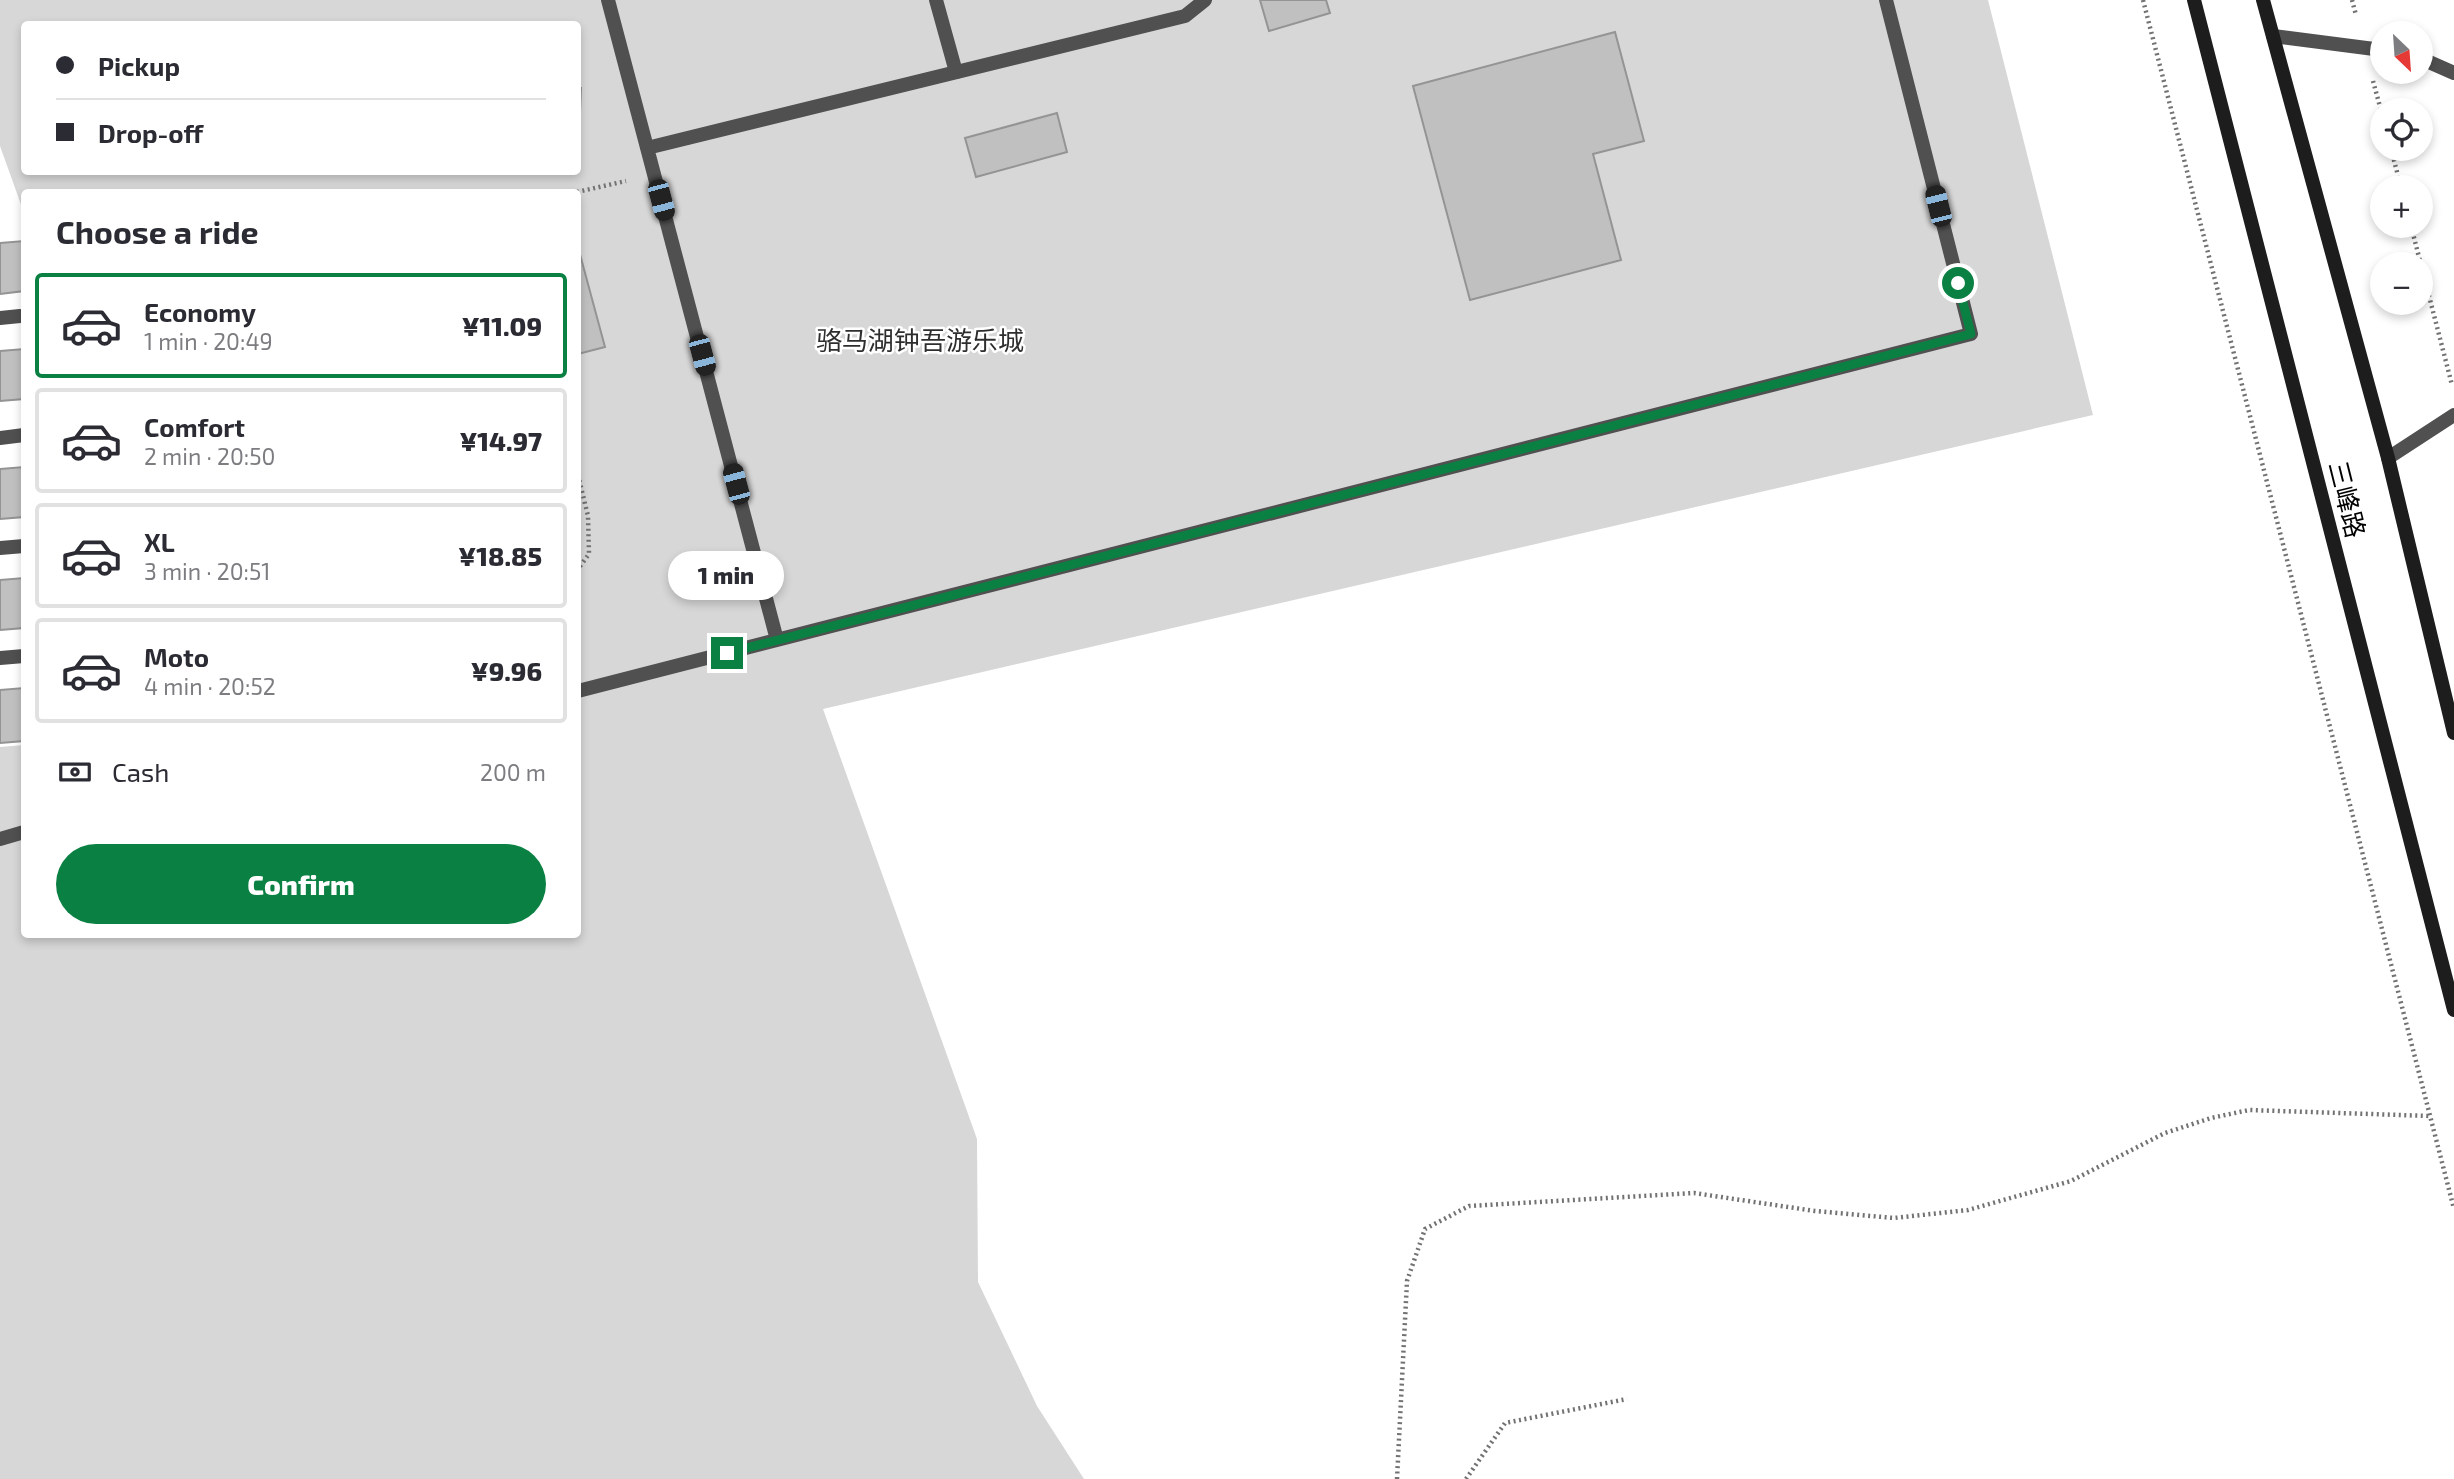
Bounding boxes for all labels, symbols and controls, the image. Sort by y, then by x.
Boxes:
north arrow [2370,21,2432,84]
map controls [2370,21,2433,315]
text: Pickup [98,50,180,81]
button: locate [2370,98,2433,161]
text: Drop-off [98,117,203,148]
button: + [2370,175,2433,238]
car [646,177,677,223]
car [1923,183,1954,229]
text: Choose a ride [56,212,259,250]
button: − [2370,252,2433,315]
route start [1942,267,1974,299]
icon: car [60,294,123,357]
text: Economy [144,296,256,327]
text: ¥11.09 [462,310,542,341]
park label: 骆马湖钟吾游乐城 [816,324,1024,355]
text: 1 min · 20:49 [144,327,273,355]
car [687,332,718,378]
icon: car [60,409,123,472]
text: Comfort [144,411,245,442]
text: ¥14.97 [459,425,542,456]
text: 2 min · 20:50 [144,442,275,470]
street label: 三峰路 [2324,457,2372,541]
car [721,461,752,507]
icon: car [60,524,123,587]
text: XL [144,526,175,557]
text: ¥18.85 [458,540,542,571]
callout: 1 min [669,552,785,600]
text: 3 min · 20:51 [144,557,271,585]
text: 1 min [698,561,754,589]
route end [711,637,743,669]
icon: car [60,639,123,702]
text: Moto [144,641,209,672]
text: ¥9.96 [471,655,542,686]
text: 4 min · 20:52 [144,672,276,700]
icon: cash [56,753,94,791]
text: Cash [112,756,169,787]
text: 200 m [480,758,546,786]
button: Confirm [56,844,546,924]

